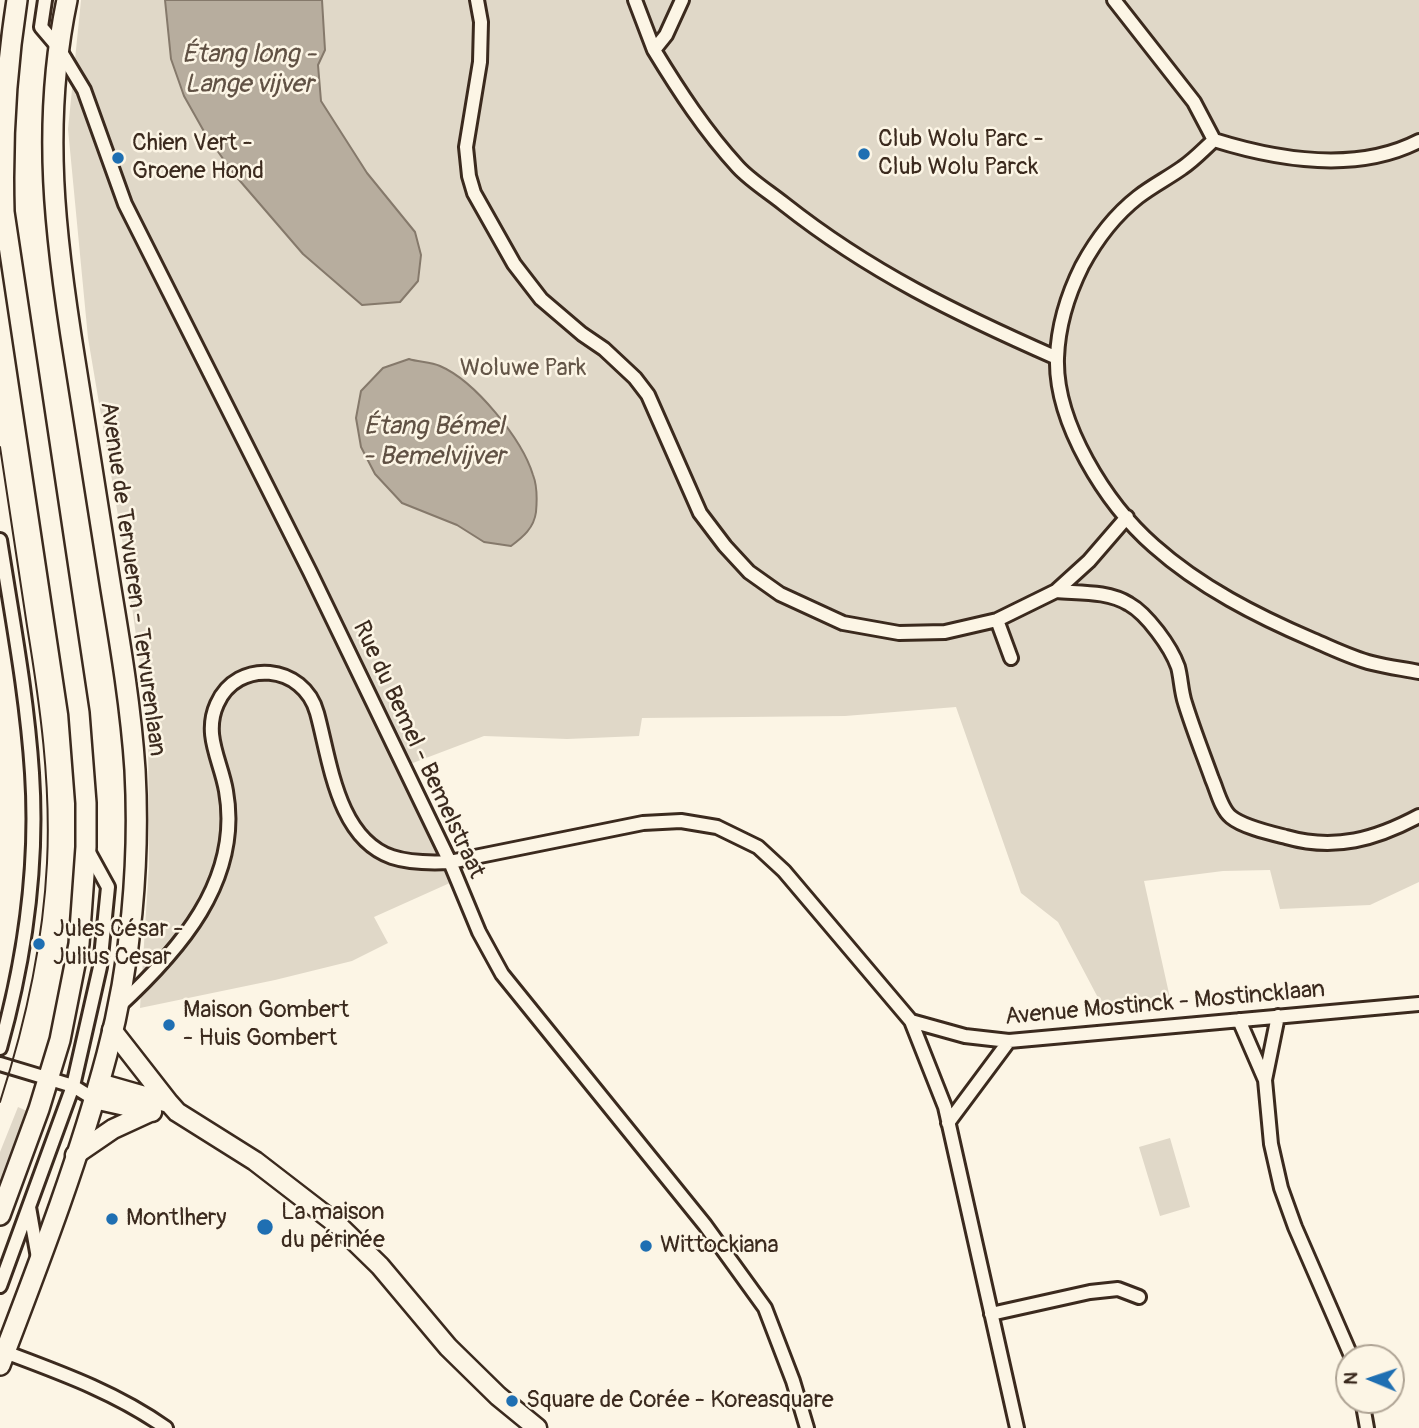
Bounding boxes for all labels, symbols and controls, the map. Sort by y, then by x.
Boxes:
water label: Étang long - Lange vijver [182,39,316,100]
place label: Club Wolu Parc - Club Wolu Parck [878,126,1044,182]
place label: Chien Vert - Groene Hond [132,130,264,186]
marker: Club Wolu Parc - Club Wolu Parck [856,146,872,162]
marker: Chien Vert - Groene Hond [110,150,126,166]
park label: Woluwe Park [460,355,586,383]
street label: Avenue de Tervueren - Tervurenlaan [93,400,171,758]
water label: Étang Bémel - Bemelvijver [363,411,505,472]
street label: Rue du Bemel - Bemelstraat [346,617,490,883]
place label: Jules César - Julius Cesar [53,916,184,972]
marker: Jules César - Julius Cesar [31,936,47,952]
street label: Avenue Mostinck - Mostincklaan [1004,976,1326,1032]
place label: Maison Gombert - Huis Gombert [183,997,349,1053]
marker: Maison Gombert - Huis Gombert [161,1017,177,1033]
place label: La maison du périnée [281,1199,385,1255]
place label: Montlhery [126,1205,227,1233]
marker: Montlhery [104,1211,120,1227]
marker: La maison du périnée [255,1217,275,1237]
place label: Wittockiana [660,1232,779,1260]
marker: Wittockiana [638,1238,654,1254]
north arrow [1335,1344,1405,1414]
text: N [1339,1372,1363,1385]
place label: Square de Corée - Koreasquare [526,1387,834,1415]
marker: Square de Corée - Koreasquare [504,1393,520,1409]

